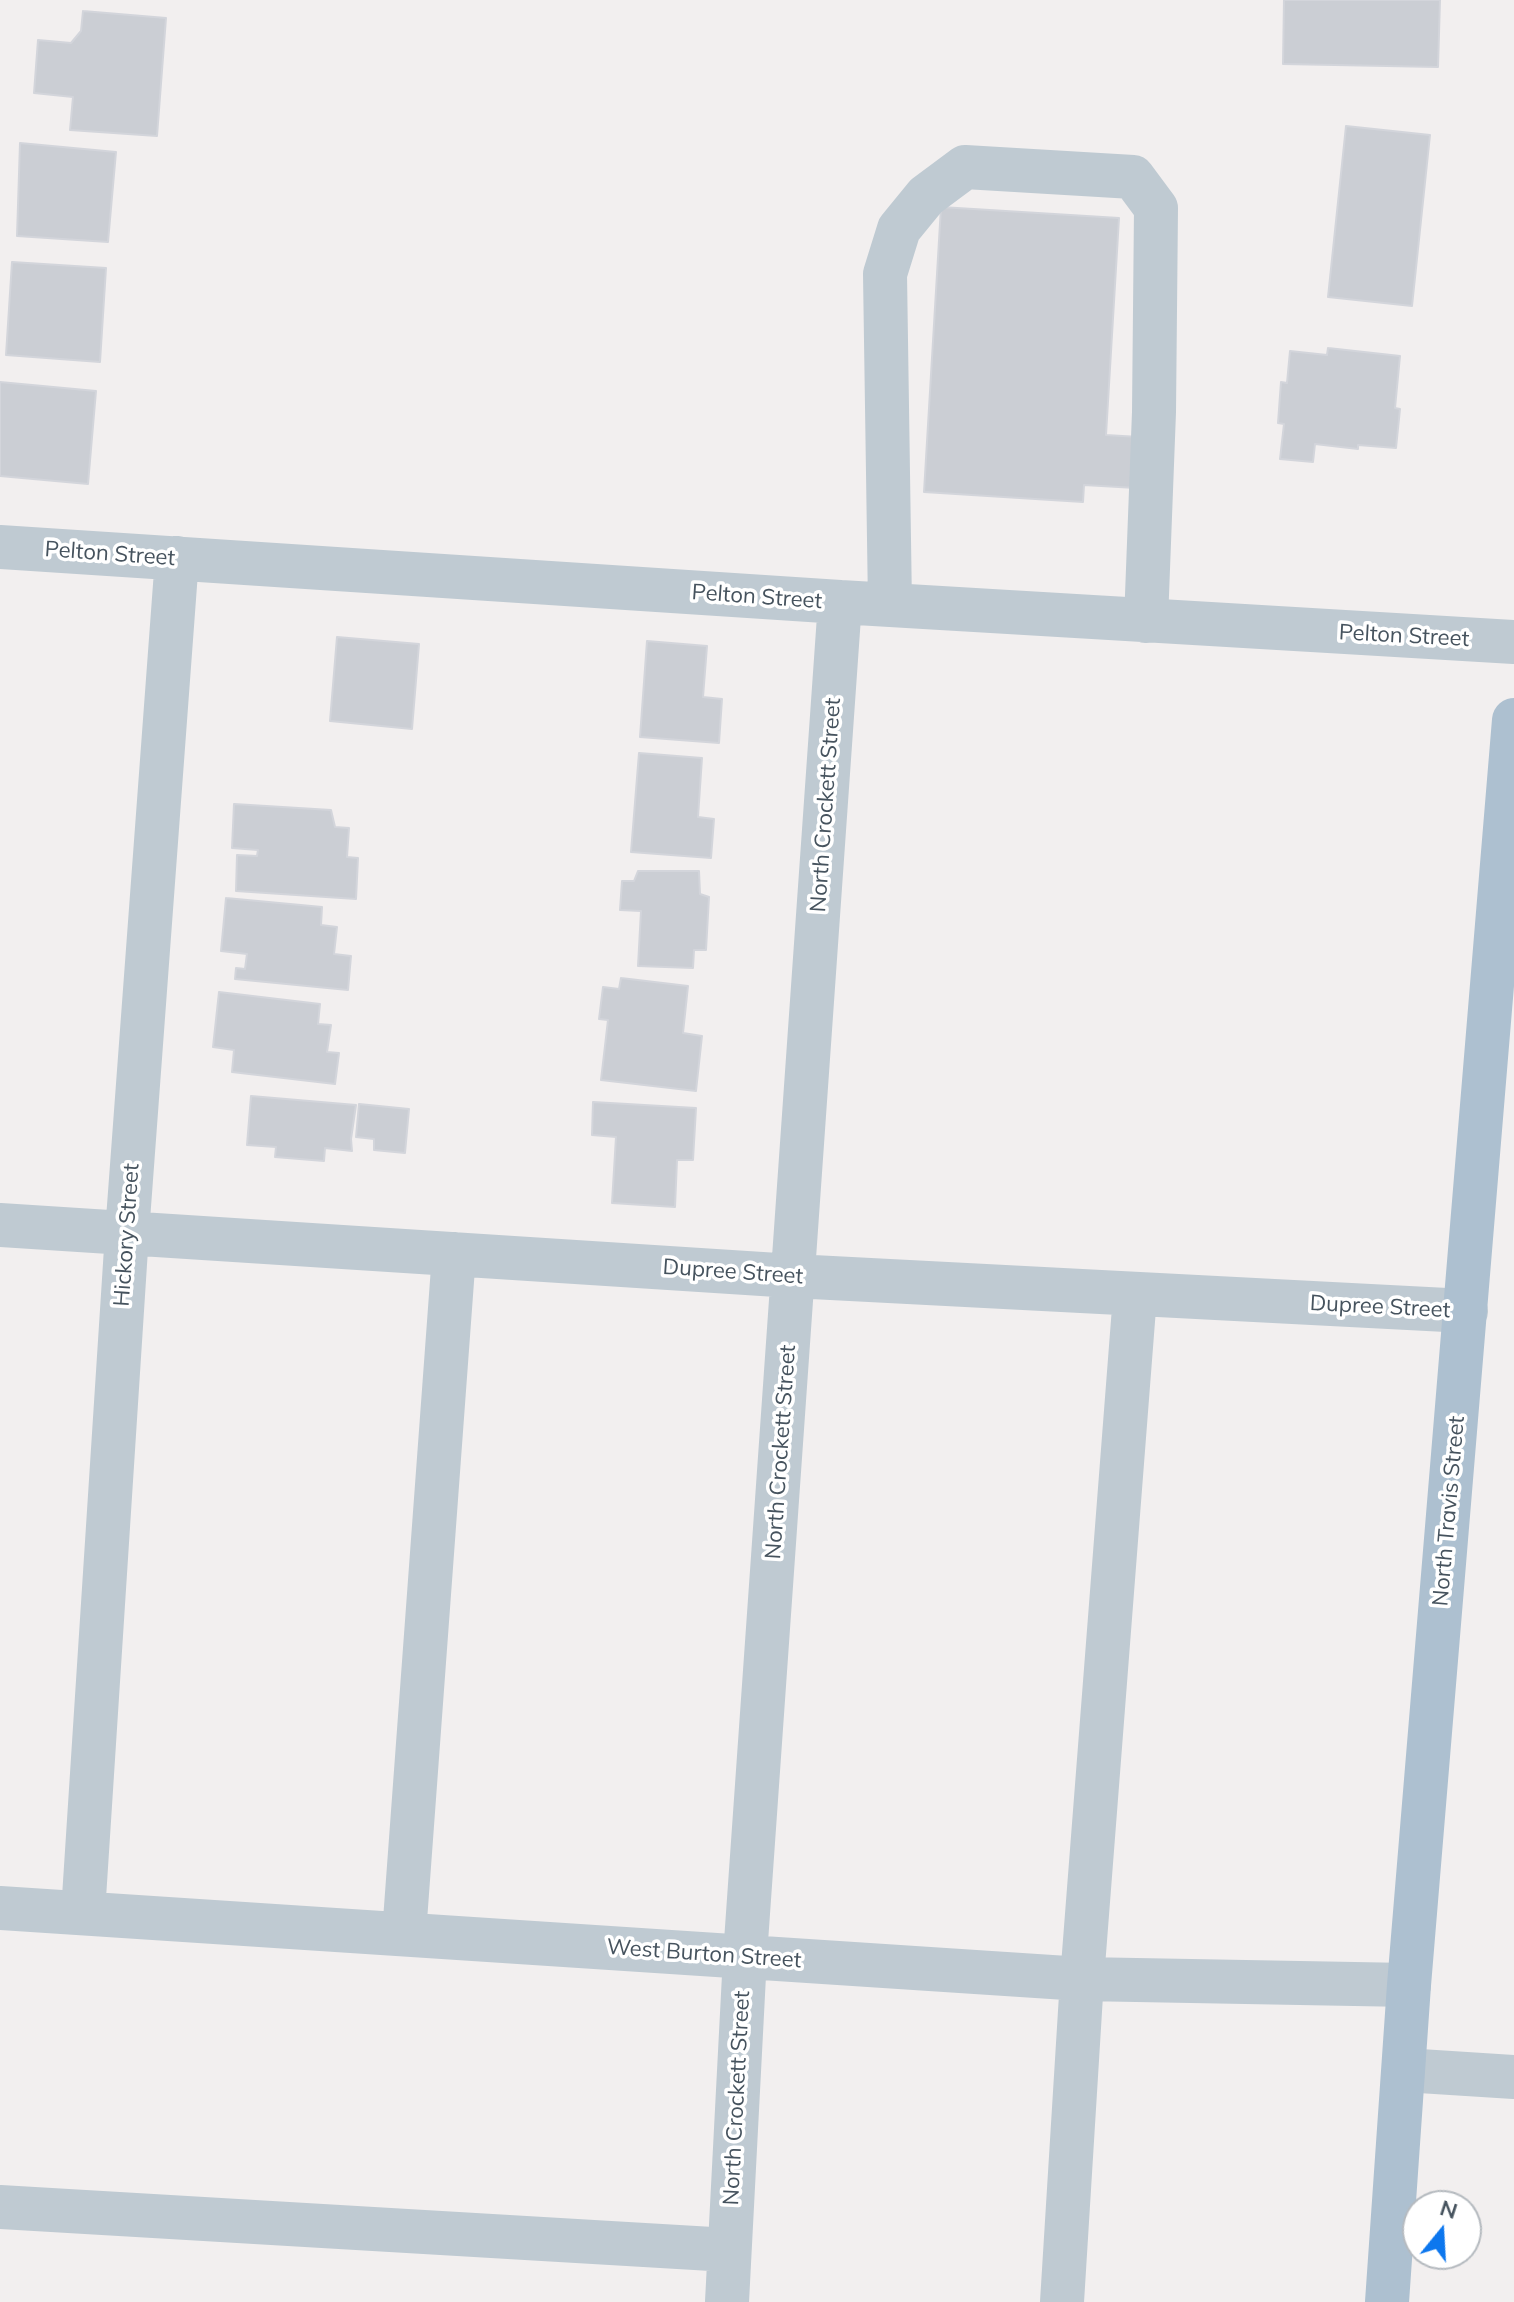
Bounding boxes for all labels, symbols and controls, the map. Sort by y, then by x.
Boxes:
street label: Pelton Street [44,536,176,572]
street label: Pelton Street [691,579,823,615]
street label: Pelton Street [1338,619,1470,653]
street label: North Crockett Street [805,697,847,913]
street label: Hickory Street [109,1163,145,1307]
street label: Dupree Street [662,1254,804,1290]
street label: Dupree Street [1309,1290,1451,1324]
street label: North Crockett Street [760,1344,802,1560]
street label: North Travis Street [1428,1415,1470,1607]
street label: West Burton Street [606,1934,802,1974]
street label: North Crockett Street [718,1990,756,2206]
north arrow [1402,2190,1482,2270]
text: N [1437,2193,1461,2225]

